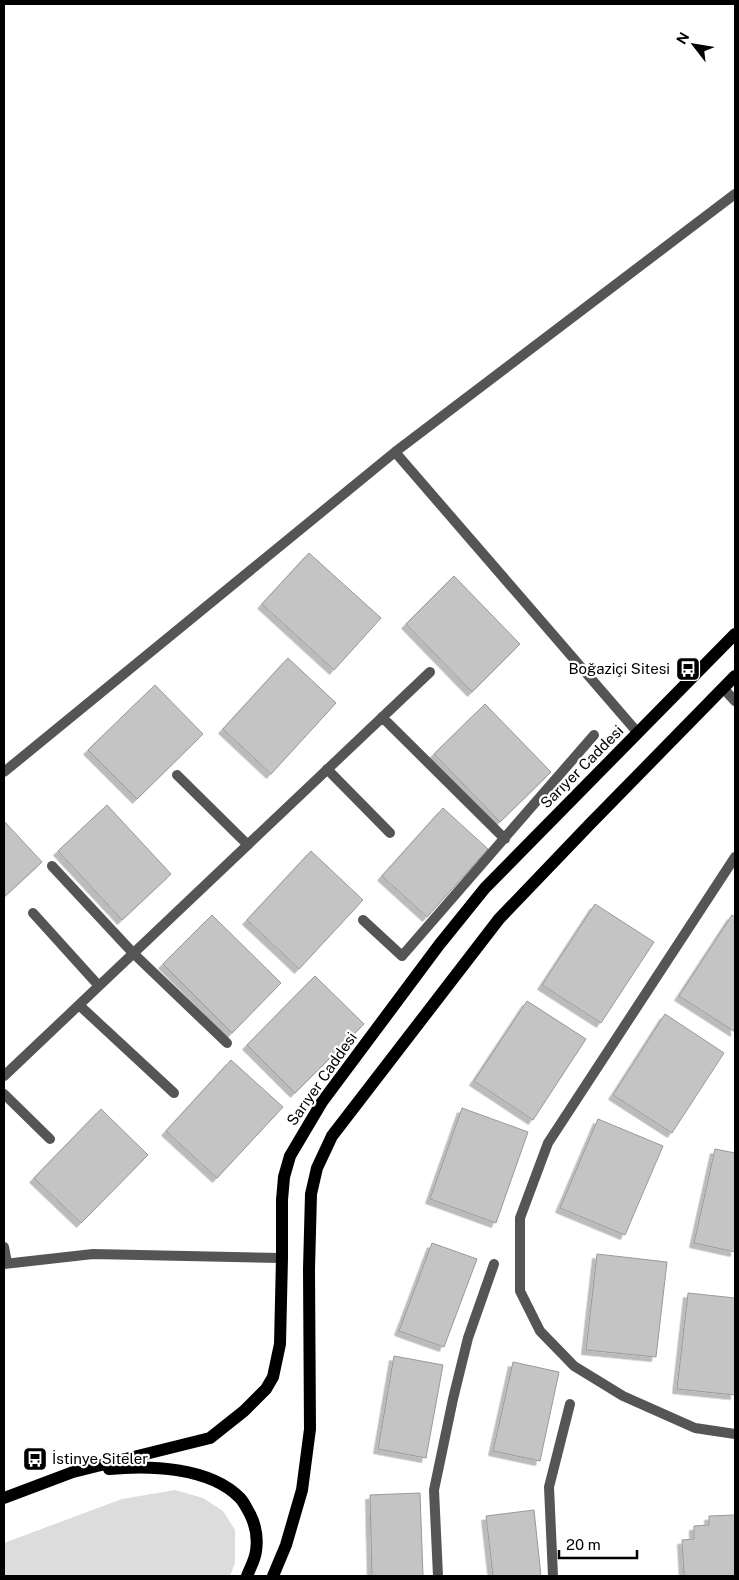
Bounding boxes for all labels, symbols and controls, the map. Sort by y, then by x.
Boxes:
north arrow [669,20,719,70]
text: N [673,29,693,47]
bus stop icon: Boğaziçi Sitesi [675,656,701,682]
place label: Boğaziçi Sitesi [569,660,670,677]
street label: Sarıyer Caddesi [537,722,626,811]
street label: Sarıyer Caddesi [283,1029,360,1129]
bus stop icon: İstinye Siteler [22,1446,48,1472]
place label: İstinye Siteler [52,1449,148,1467]
scale bar [559,1528,636,1560]
text: 20 m [566,1536,601,1553]

